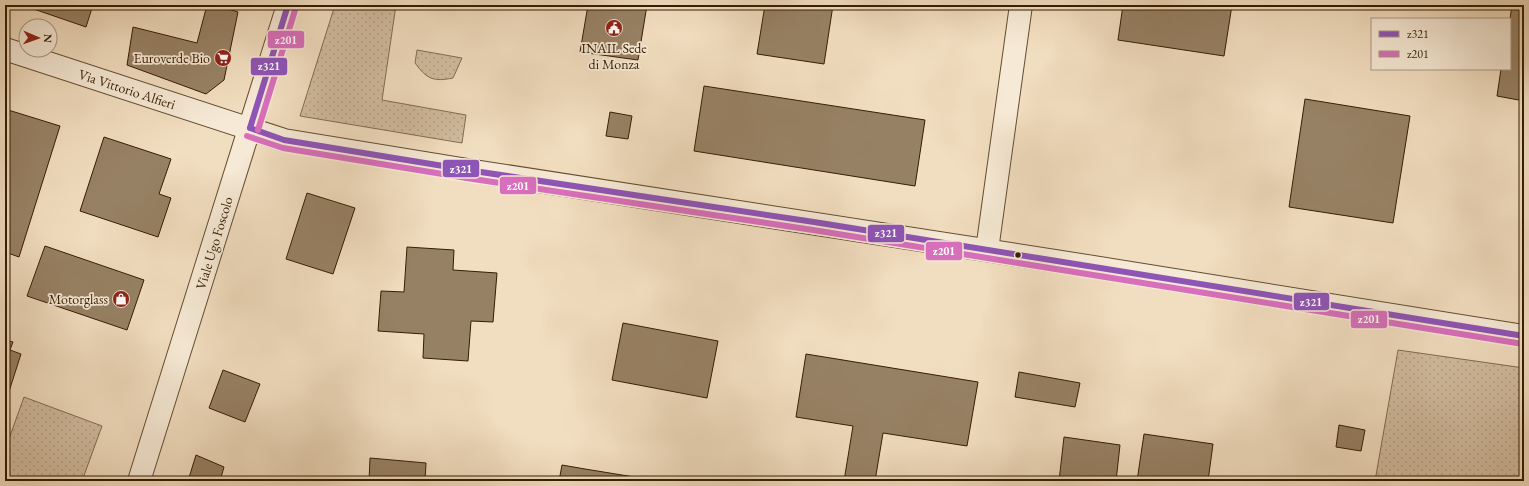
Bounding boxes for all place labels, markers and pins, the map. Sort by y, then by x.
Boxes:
public building icon: INAIL Sede di Monza [604,18,624,38]
place label: INAIL Sede di Monza [581,39,647,73]
supermarket icon: Euroverde Bio [213,48,233,68]
place label: Euroverde Bio [133,49,210,67]
unlabelled marker [1013,250,1023,260]
shop icon: Motorglass [111,289,131,309]
place label: Motorglass [49,290,108,308]

